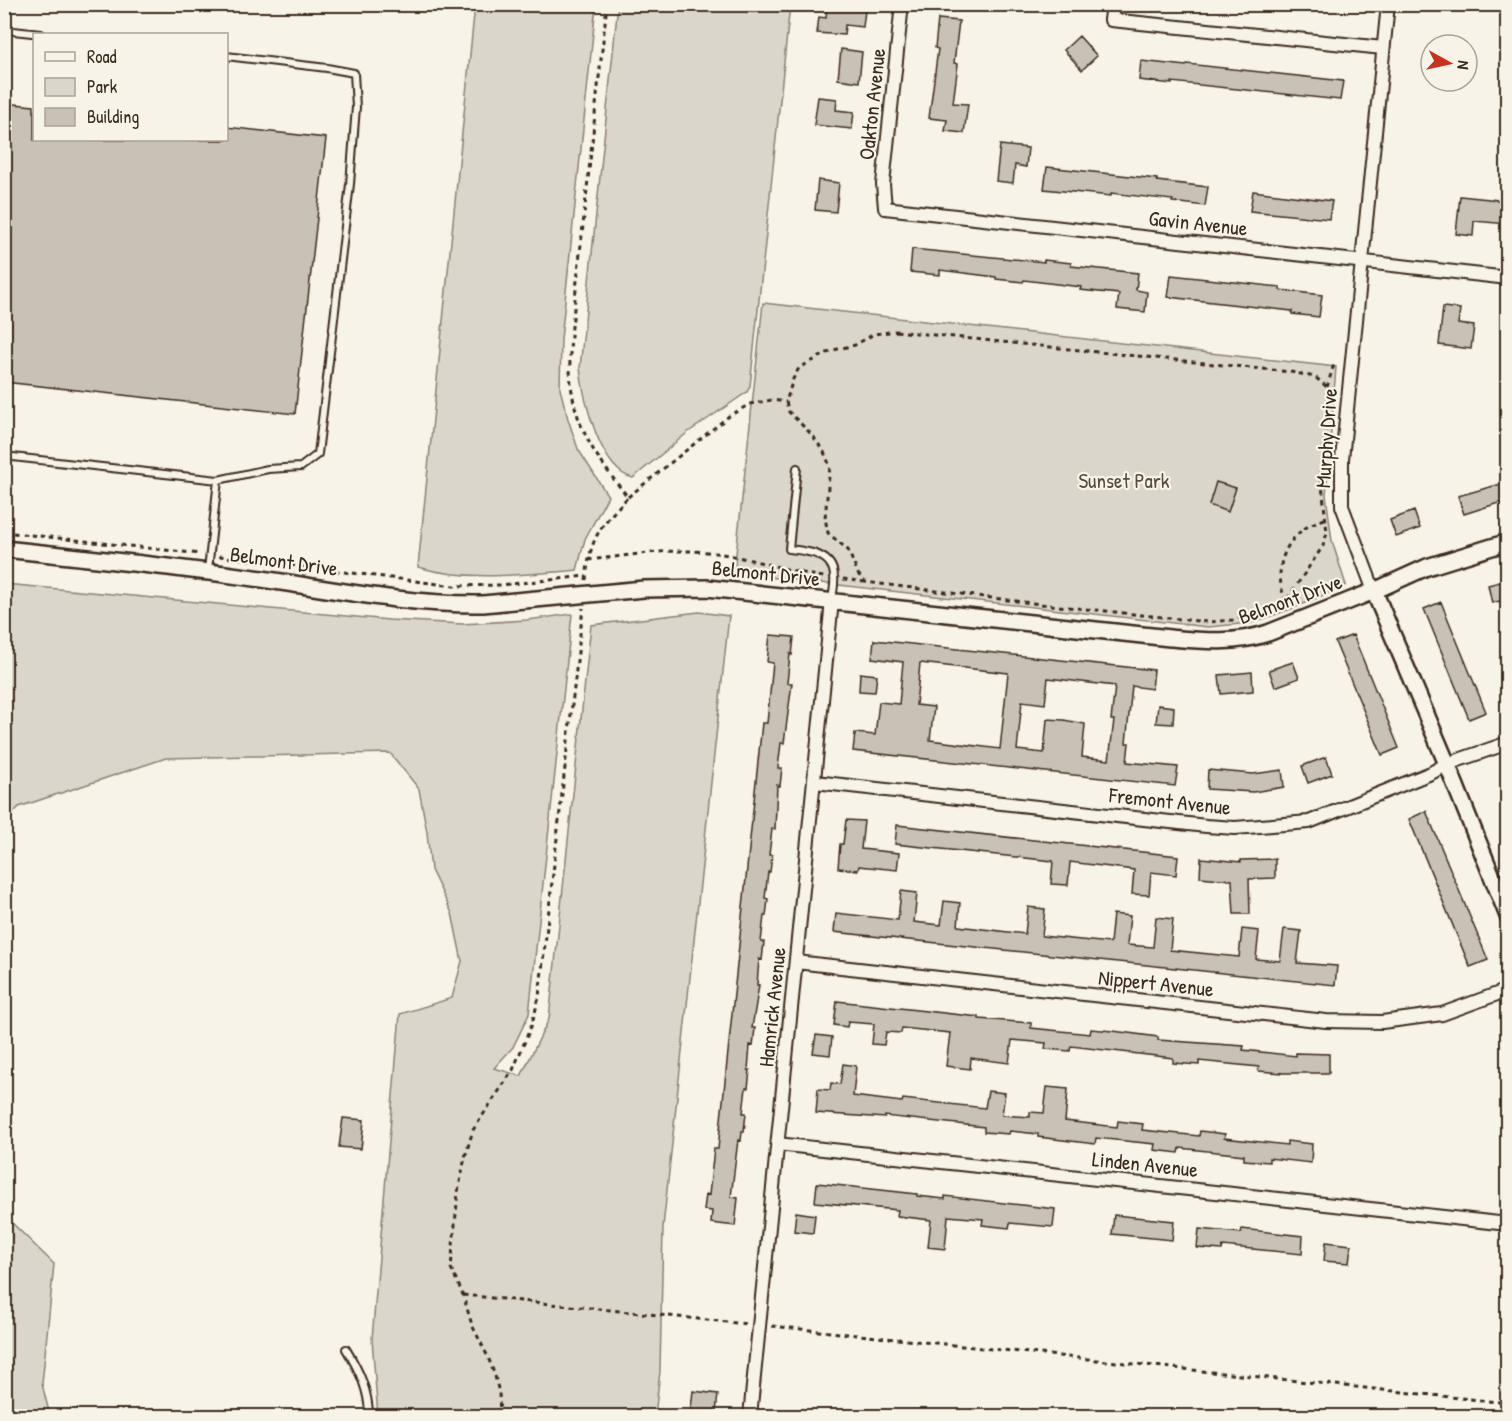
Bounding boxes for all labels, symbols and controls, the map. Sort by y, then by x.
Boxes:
legend [33,33,228,141]
north arrow [1419,33,1479,93]
text: Road [87,44,117,69]
street label: Oakton Avenue [852,47,892,161]
text: N [1452,59,1475,71]
text: Park [87,74,118,99]
text: Building [87,104,139,129]
street label: Gavin Avenue [1147,203,1249,243]
street label: Murphy Drive [1308,387,1344,489]
park label: Sunset Park [1078,466,1170,495]
street label: Belmont Drive [228,539,340,583]
street label: Belmont Drive [711,553,821,593]
street label: Belmont Drive [1234,567,1346,631]
street label: Fremont Avenue [1107,780,1232,822]
street label: Hamrick Avenue [751,946,793,1068]
street label: Nippert Avenue [1097,963,1215,1003]
street label: Linden Avenue [1091,1144,1199,1184]

